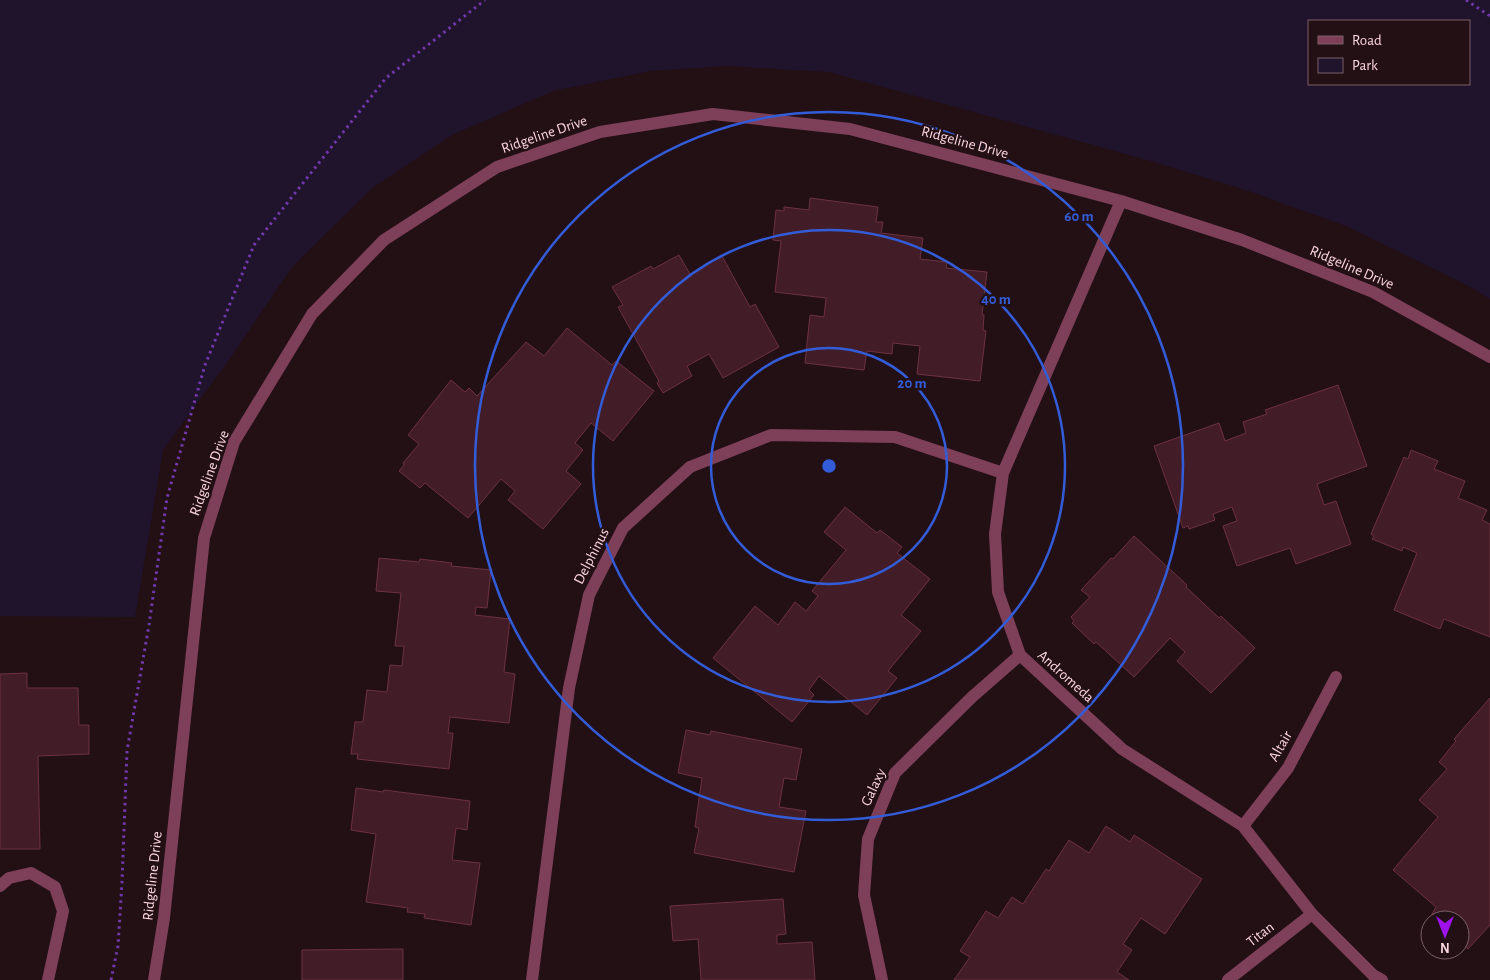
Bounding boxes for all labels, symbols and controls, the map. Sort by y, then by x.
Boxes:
legend [1308,20,1470,85]
text: Road [1352,33,1382,48]
text: Park [1352,58,1378,73]
street label: Ridgeline Drive [499,113,589,156]
street label: Ridgeline Drive [920,124,1010,161]
text: 60 m [1064,209,1094,224]
street label: Ridgeline Drive [1308,243,1396,292]
text: 40 m [981,292,1011,307]
text: 20 m [897,376,927,391]
street label: Ridgeline Drive [187,428,232,518]
centre of rings [820,457,838,475]
street label: Delphinus [571,526,612,587]
street label: Andromeda [1035,647,1097,705]
street label: Altair [1266,728,1295,764]
street label: Galaxy [858,766,889,808]
street label: Ridgeline Drive [140,831,165,921]
north arrow [1420,910,1470,960]
street label: Titan [1244,919,1277,950]
text: N [1440,940,1450,954]

